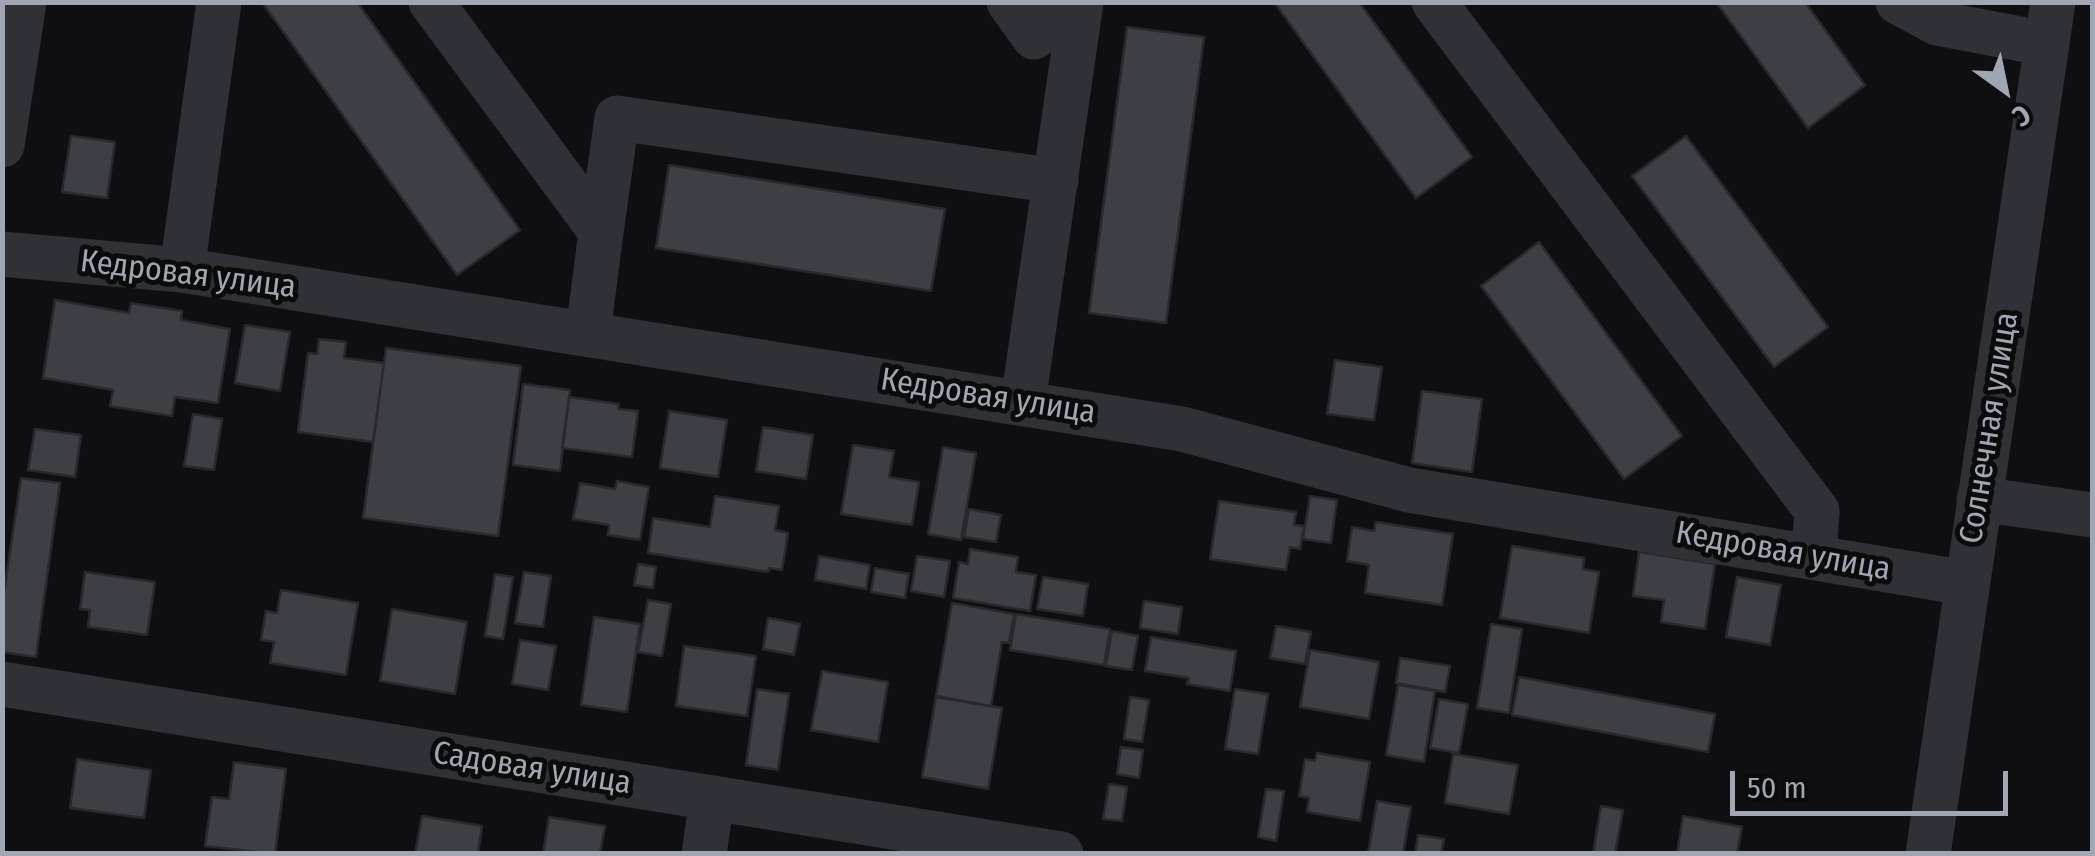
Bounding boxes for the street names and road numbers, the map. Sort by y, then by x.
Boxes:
street label: Кедровая улица [78,243,298,307]
street label: Солнечная улица [1953,310,2027,546]
street label: Кедровая улица [878,361,1098,433]
street label: Кедровая улица [1673,514,1893,590]
street label: Садовая улица [430,734,634,804]

